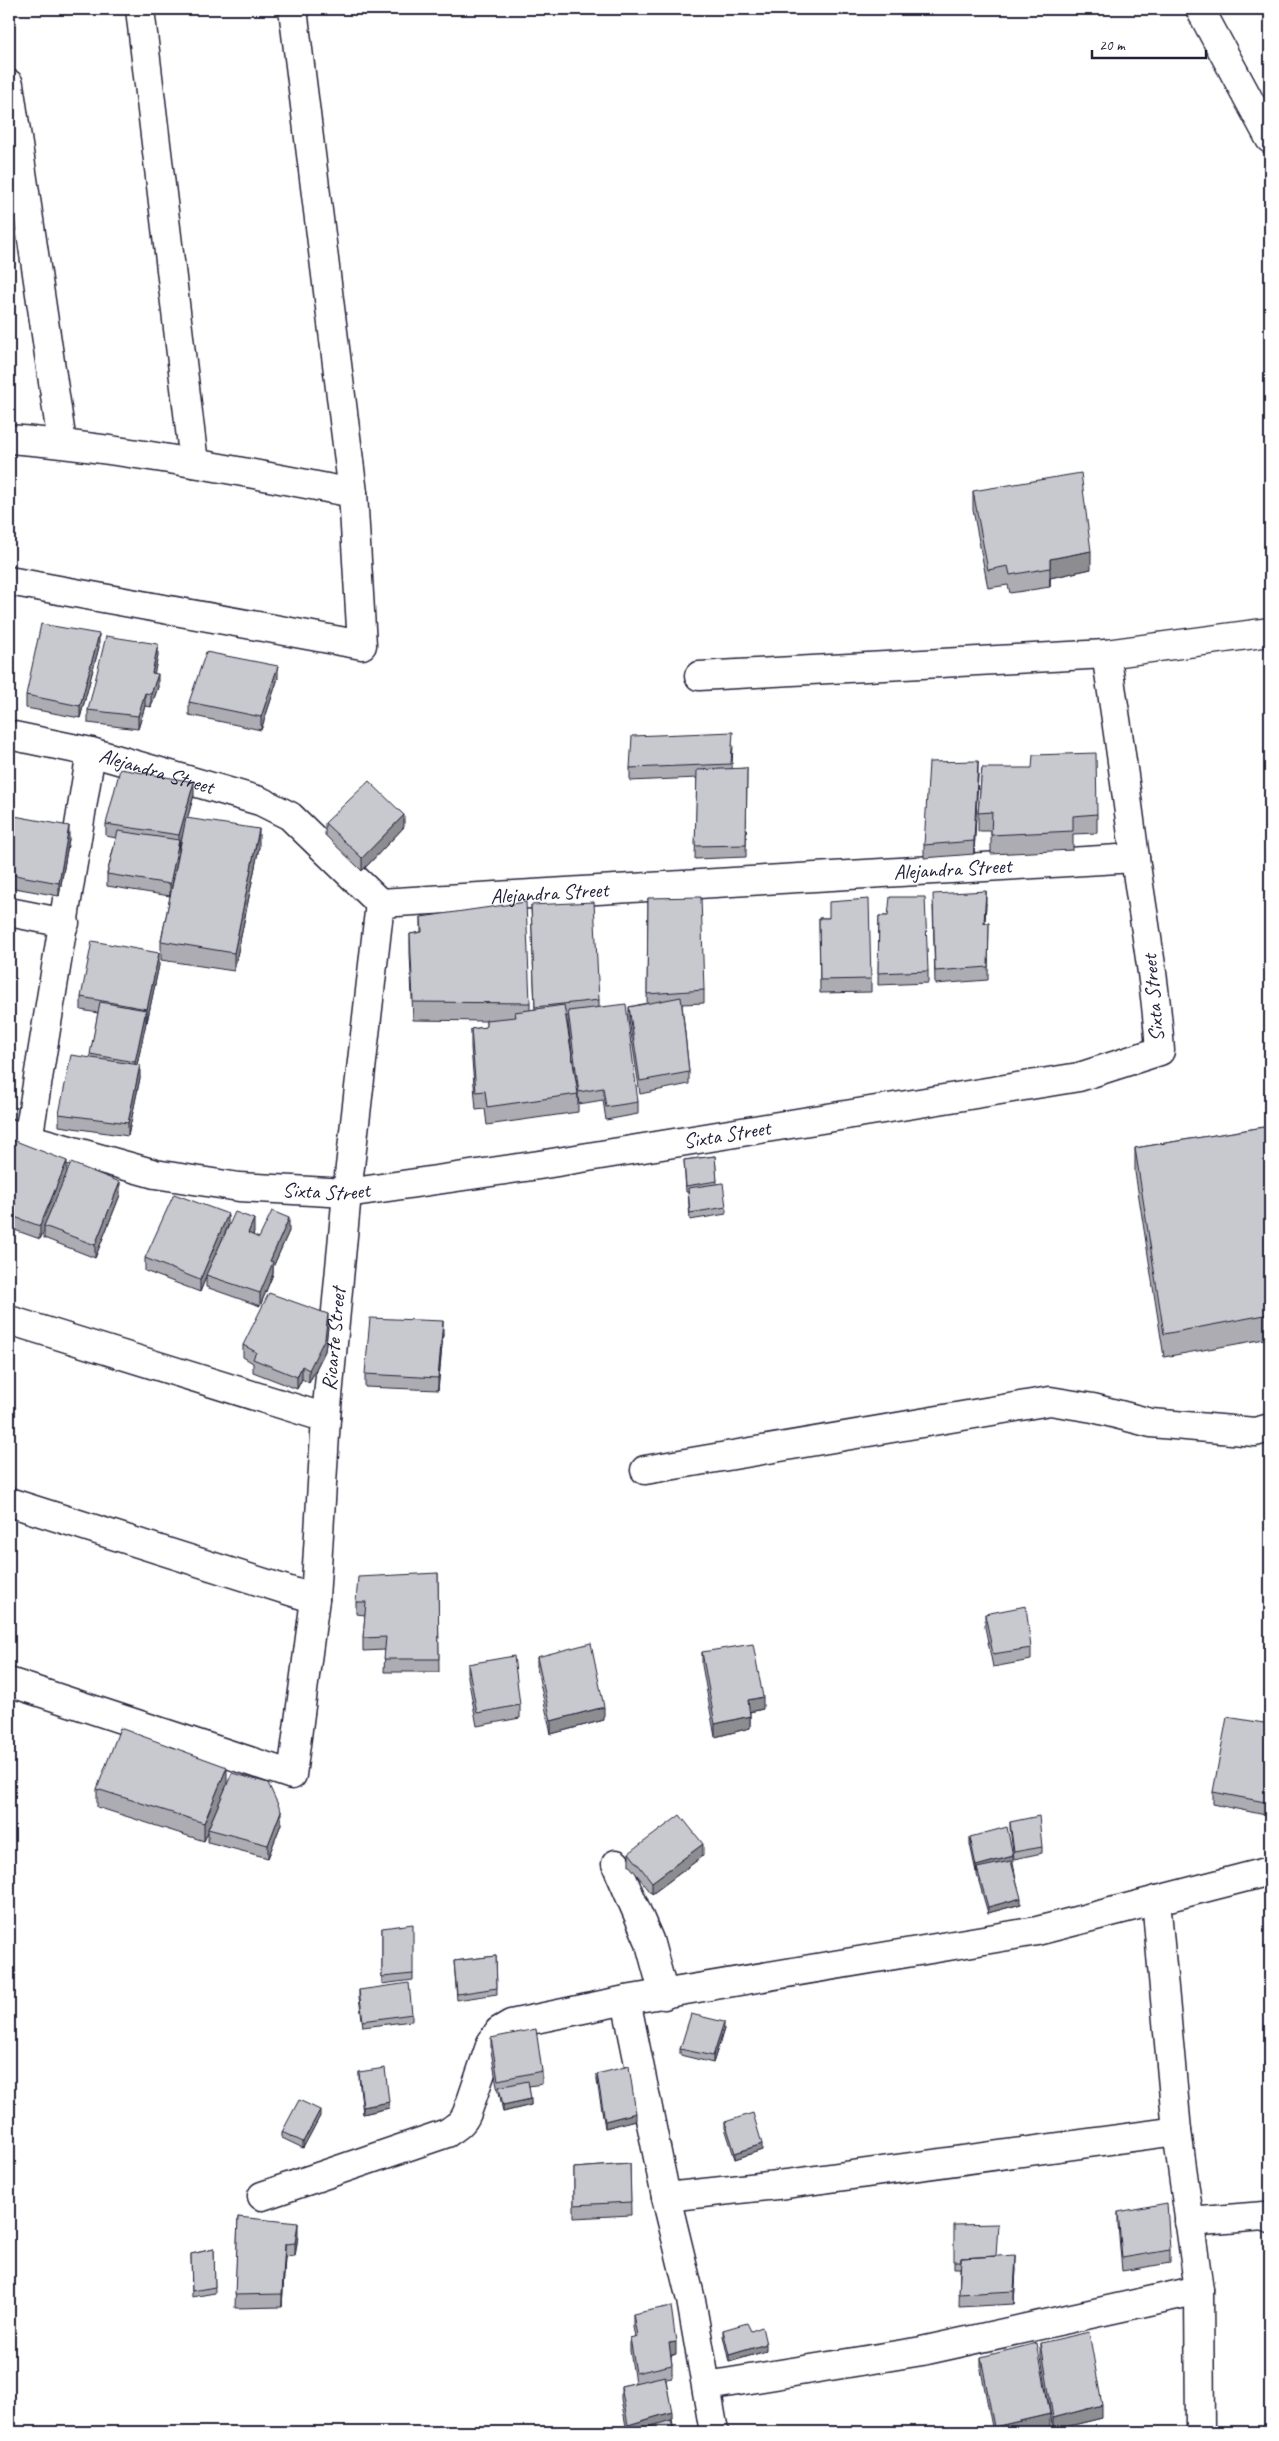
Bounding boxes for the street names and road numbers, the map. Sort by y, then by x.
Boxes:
street label: Alejandra Street [96,742,219,800]
street label: Alejandra Street [893,852,1014,885]
street label: Alejandra Street [490,876,611,909]
street label: Sixta Street [1136,951,1170,1043]
street label: Sixta Street [681,1114,774,1154]
street label: Sixta Street [282,1176,374,1206]
street label: Ricarte Street [316,1283,351,1392]

